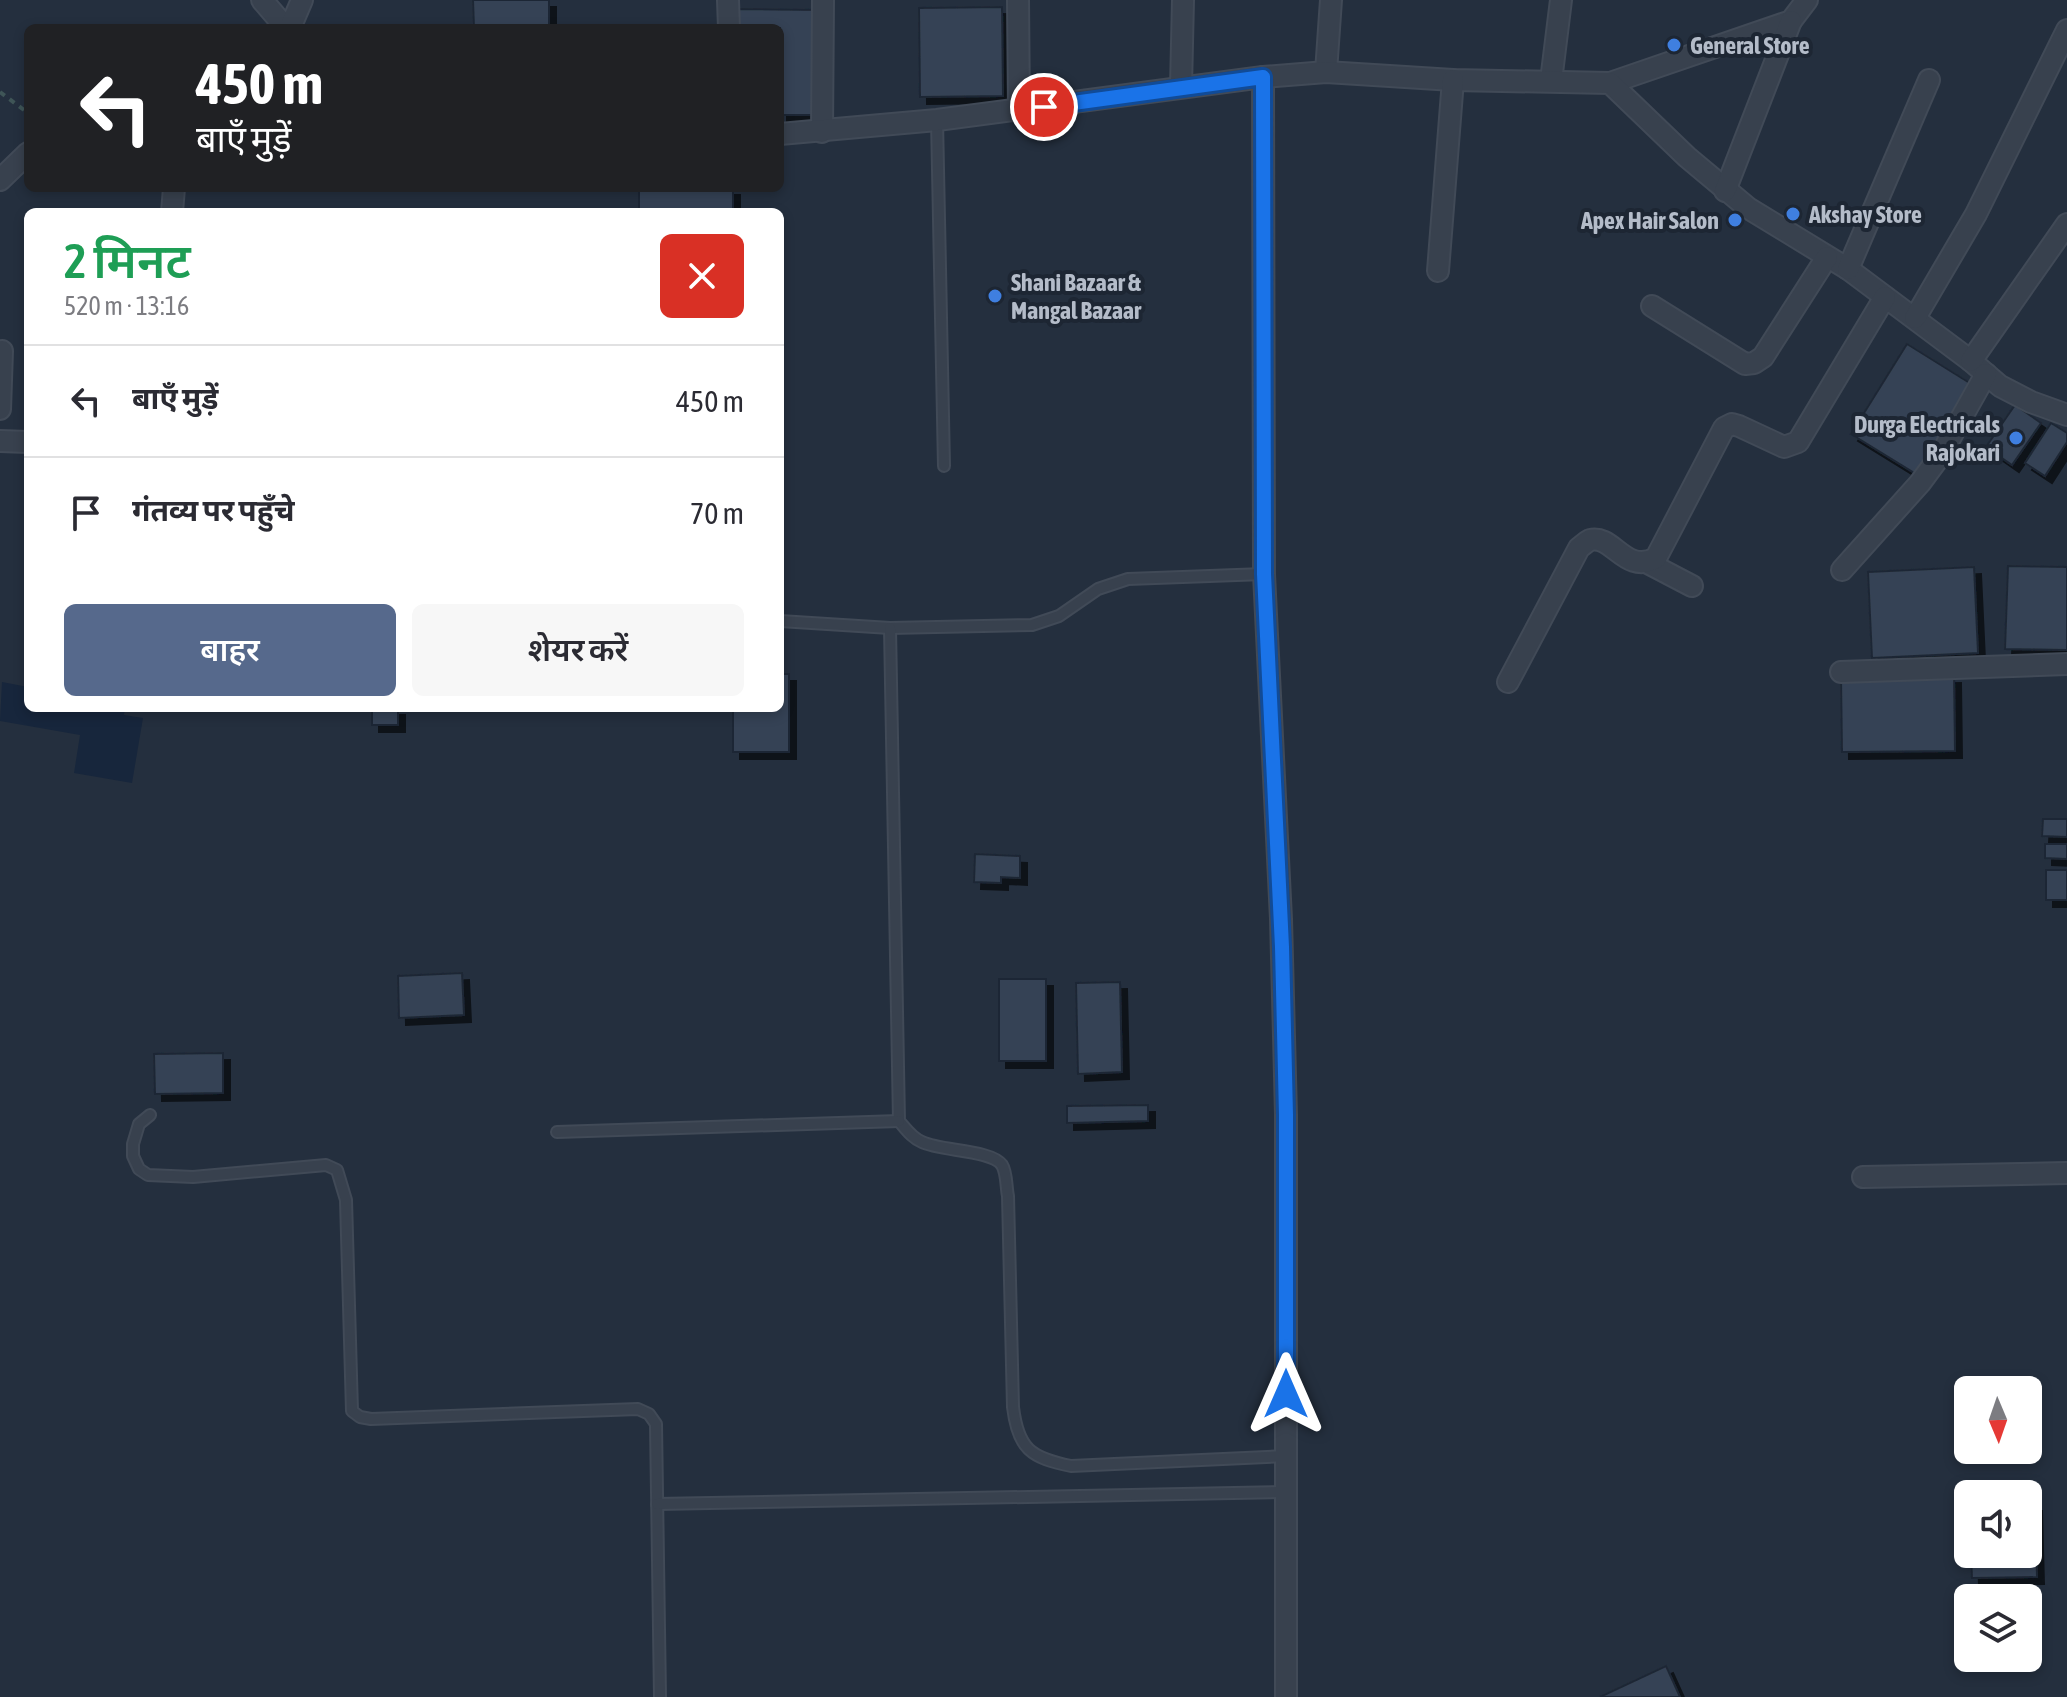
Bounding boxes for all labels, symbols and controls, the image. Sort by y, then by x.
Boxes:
place label: General Store [1690,32,1810,59]
marker: General Store [1665,36,1683,54]
text: 450 m [196,52,323,116]
icon: left [64,56,168,160]
pin [1010,73,1078,141]
icon: arrive [1022,85,1066,129]
text: बाएँ मुड़ें [196,118,292,160]
place label: Akshay Store [1808,201,1922,228]
marker: Akshay Store [1784,205,1802,223]
place label: Apex Hair Salon [1580,207,1719,234]
marker: Apex Hair Salon [1726,211,1744,229]
text: 2 मिनट [64,233,191,288]
button: close [660,234,744,318]
place label: Shani Bazaar & Mangal Bazaar [1011,269,1142,324]
marker: Shani Bazaar & Mangal Bazaar [986,287,1004,305]
text: 520 m · 13:16 [64,291,189,321]
icon: left [64,379,108,423]
text: बाएँ मुड़ें [132,381,218,415]
text: 450 m [676,384,744,418]
place label: Durga Electricals Rajokari [1854,411,2001,466]
marker: Durga Electricals Rajokari [2007,429,2025,447]
icon: arrive [64,491,108,535]
text: गंतव्य पर पहुँचे [132,493,294,527]
text: 70 m [690,496,744,530]
button: बाहर [64,604,396,696]
button: शेयर करें [412,604,744,696]
position arrow [1244,1352,1328,1436]
north arrow [1954,1376,2042,1464]
map controls [1954,1376,2042,1672]
button: sound [1954,1480,2042,1568]
button: layers [1954,1584,2042,1672]

